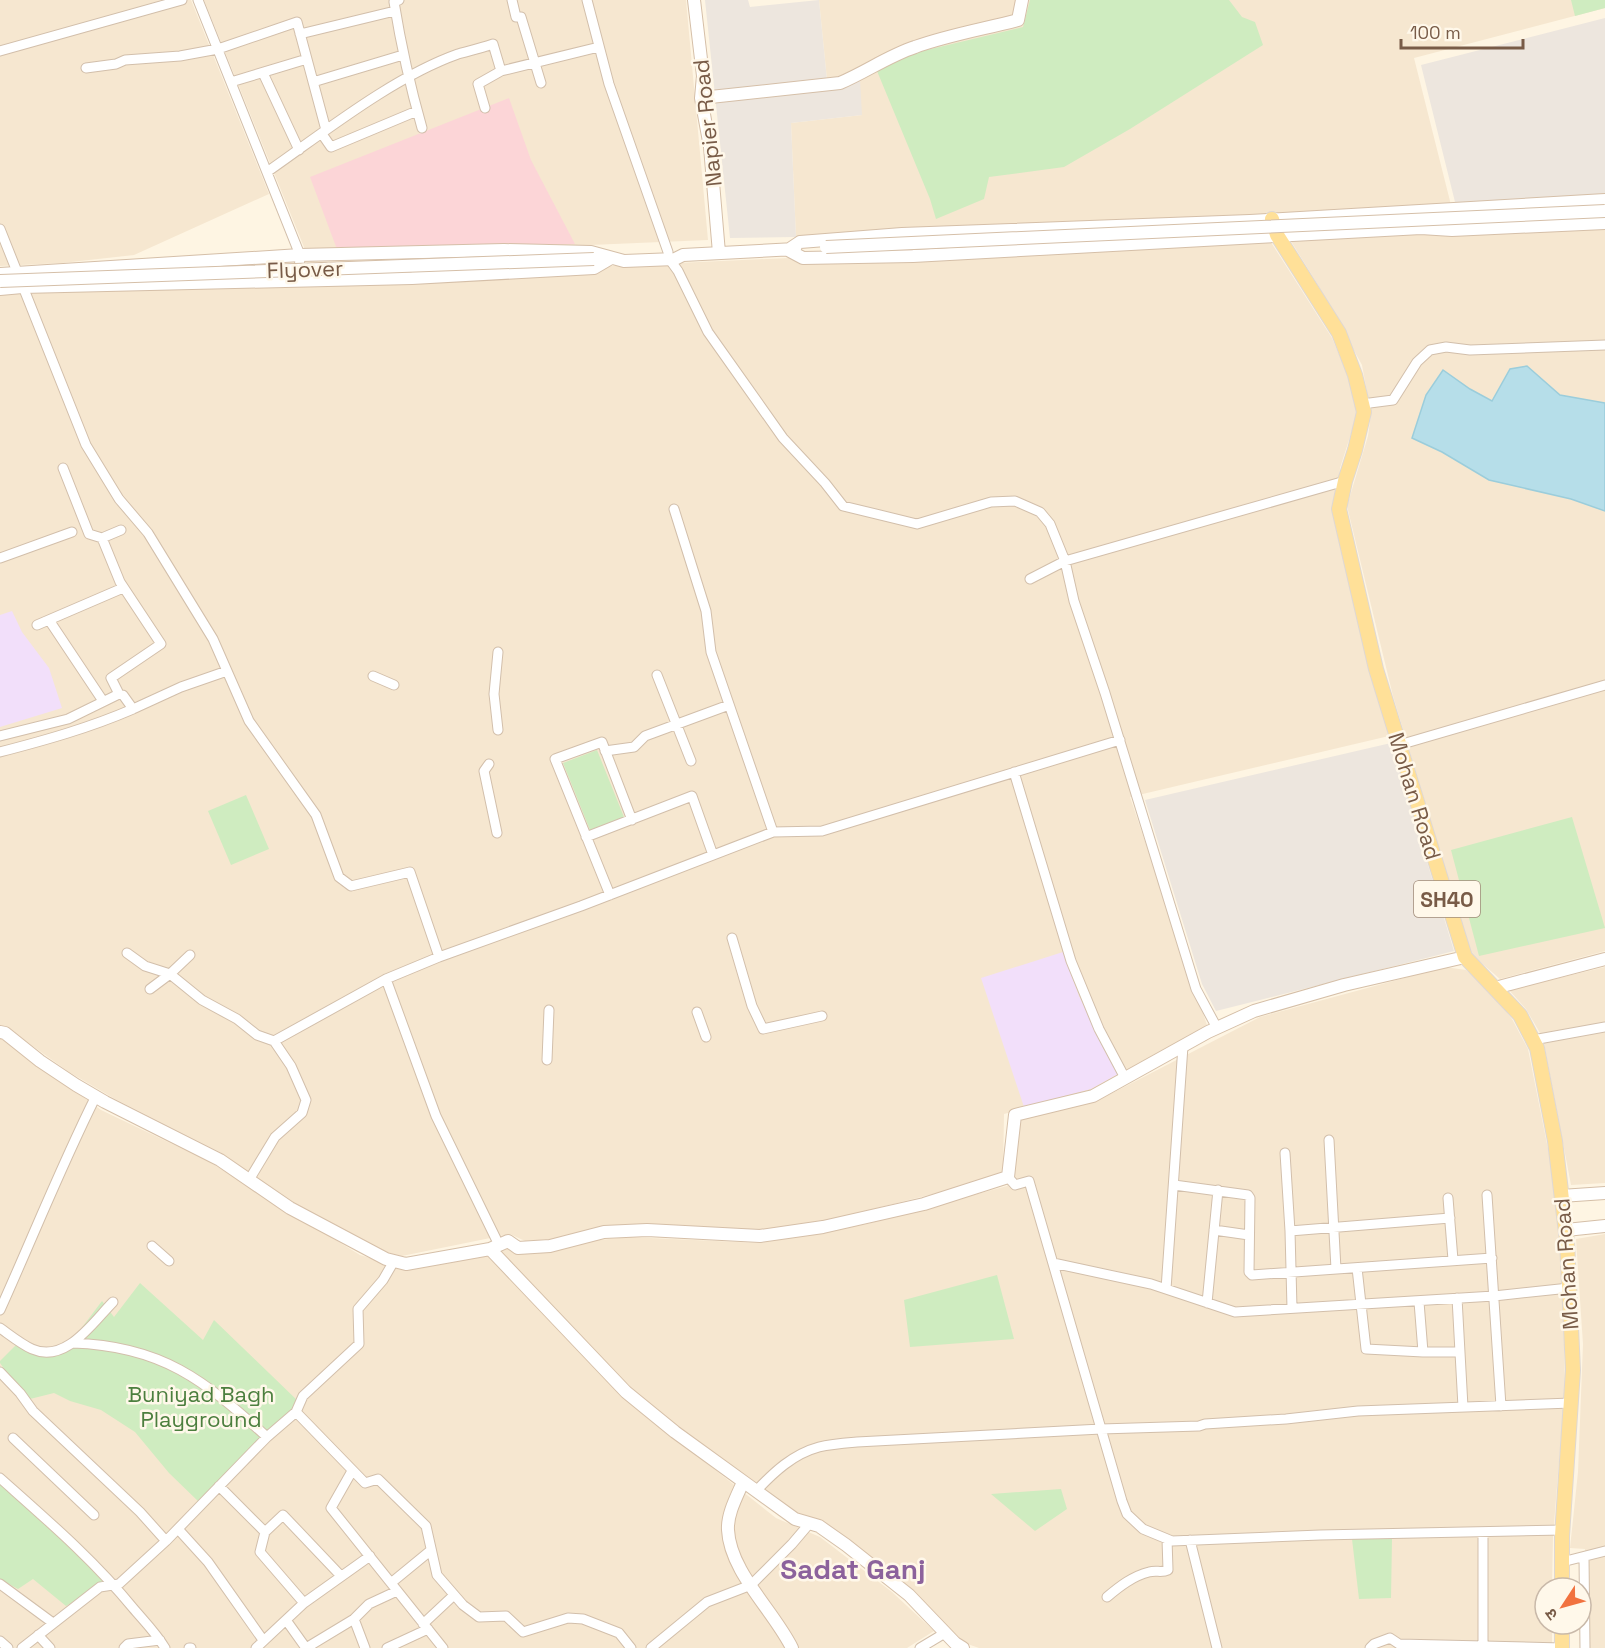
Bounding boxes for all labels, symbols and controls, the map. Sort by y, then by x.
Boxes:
scale bar [1401,12,1522,50]
text: 100 m [1410,21,1461,44]
street label: Napier Road [686,58,728,188]
street label: Flyover [266,254,344,284]
street label: Mohan Road [1382,729,1448,863]
road number: SH40 [1414,881,1480,917]
street label: Mohan Road [1547,1197,1585,1331]
park label: Buniyad Bagh Playground [127,1380,275,1433]
district label: Sadat Ganj [780,1551,926,1587]
north arrow [1533,1576,1593,1636]
text: उ [1540,1604,1563,1624]

